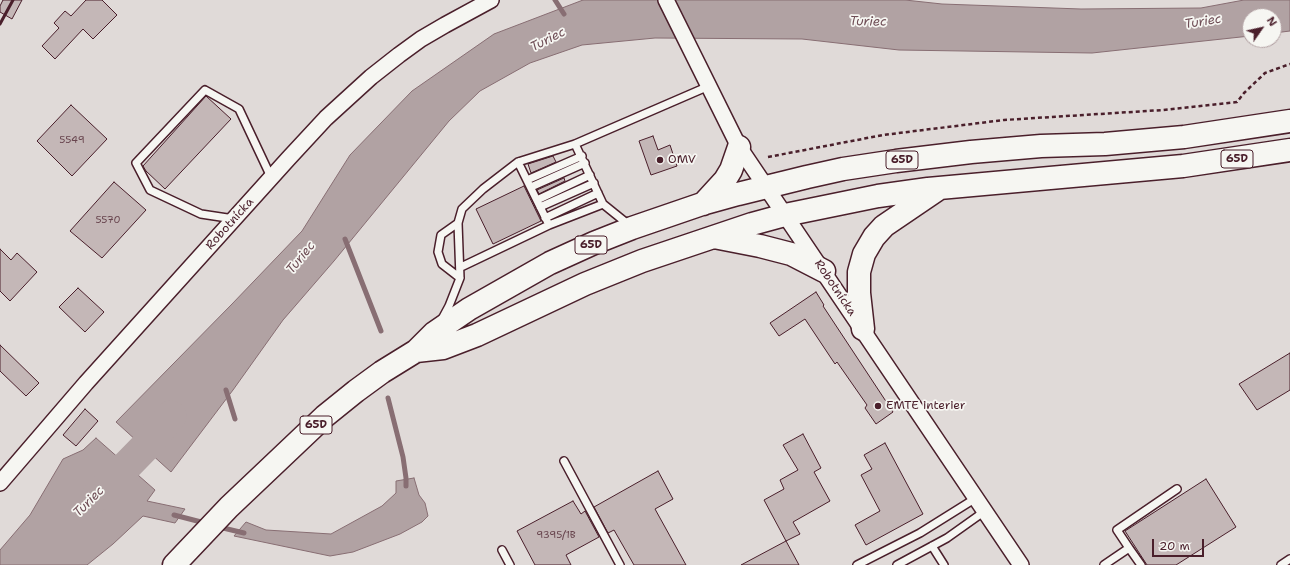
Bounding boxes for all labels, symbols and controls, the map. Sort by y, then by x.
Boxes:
north arrow [1242,8,1282,48]
water label: Turiec [1183,11,1223,33]
water label: Turiec [849,14,887,30]
text: N [1263,14,1280,29]
water label: Turiec [528,25,568,55]
house number: 5549 [59,134,85,146]
road number: 65D [1221,150,1253,168]
road number: 65D [886,151,918,169]
place label: OMV [668,153,696,167]
marker: OMV [655,155,665,165]
street label: Robotnícka [203,195,257,253]
house number: 5570 [95,214,121,226]
road number: 65D [575,236,607,254]
water label: Turiec [283,239,319,277]
street label: Robotnícka [811,257,859,319]
place label: EMTE interier [886,399,966,413]
marker: EMTE interier [873,401,883,411]
road number: 65D [300,416,332,434]
water label: Turiec [70,483,108,521]
house number: 9395/1B [536,529,576,541]
scale bar [1154,531,1206,557]
text: 20 m [1159,538,1190,554]

